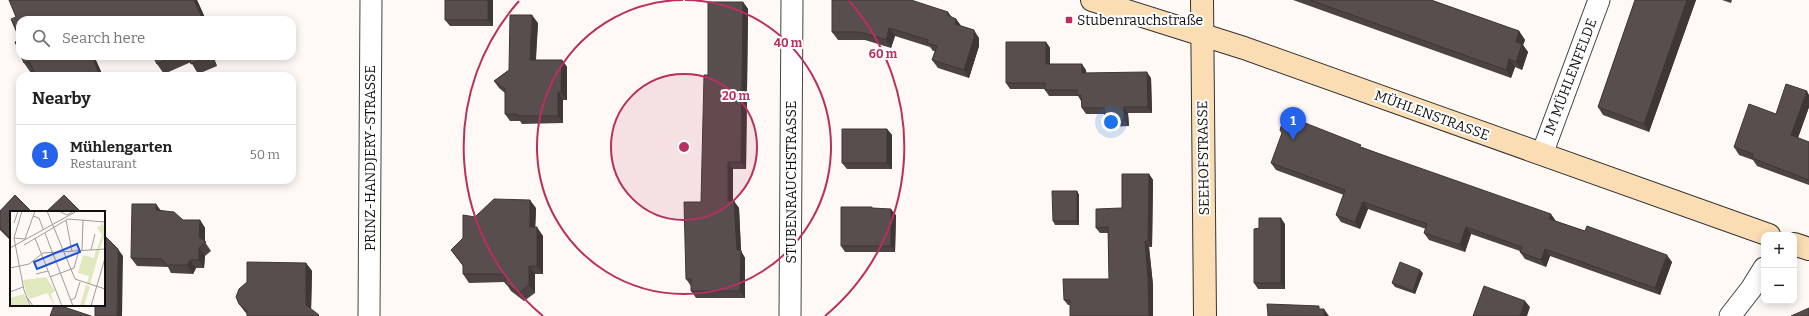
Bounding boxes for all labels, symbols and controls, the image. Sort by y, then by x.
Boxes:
place label: Stubenrauchstraße [1077,12,1203,29]
marker: Stubenrauchstraße [1064,15,1074,25]
search box [16,16,296,60]
street label: IM MÜHLENFELDE [1540,16,1601,138]
icon: search [30,27,52,49]
text: Search here [62,29,145,47]
text: 40 m [774,36,803,50]
text: 60 m [869,47,898,61]
street label: PRINZ-HANDJERY-STRASSE [362,65,379,251]
street label: MÜHLENSTRASSE [1372,87,1492,144]
text: Nearby [32,88,91,109]
text: 20 m [722,89,751,103]
street label: STUBENRAUCHSTRASSE [783,100,800,264]
street label: SEEHOFSTRASSE [1194,101,1213,215]
pin: 1 [1280,107,1306,140]
your location [1101,112,1121,132]
text: Mühlengarten [70,138,172,156]
centre of rings [677,140,691,154]
text: 1 [42,147,48,162]
text: 50 m [250,147,280,162]
text: Restaurant [70,156,137,171]
inset map [10,211,105,306]
map controls [1761,232,1797,304]
button: + [1761,232,1797,268]
button: − [1761,268,1797,304]

